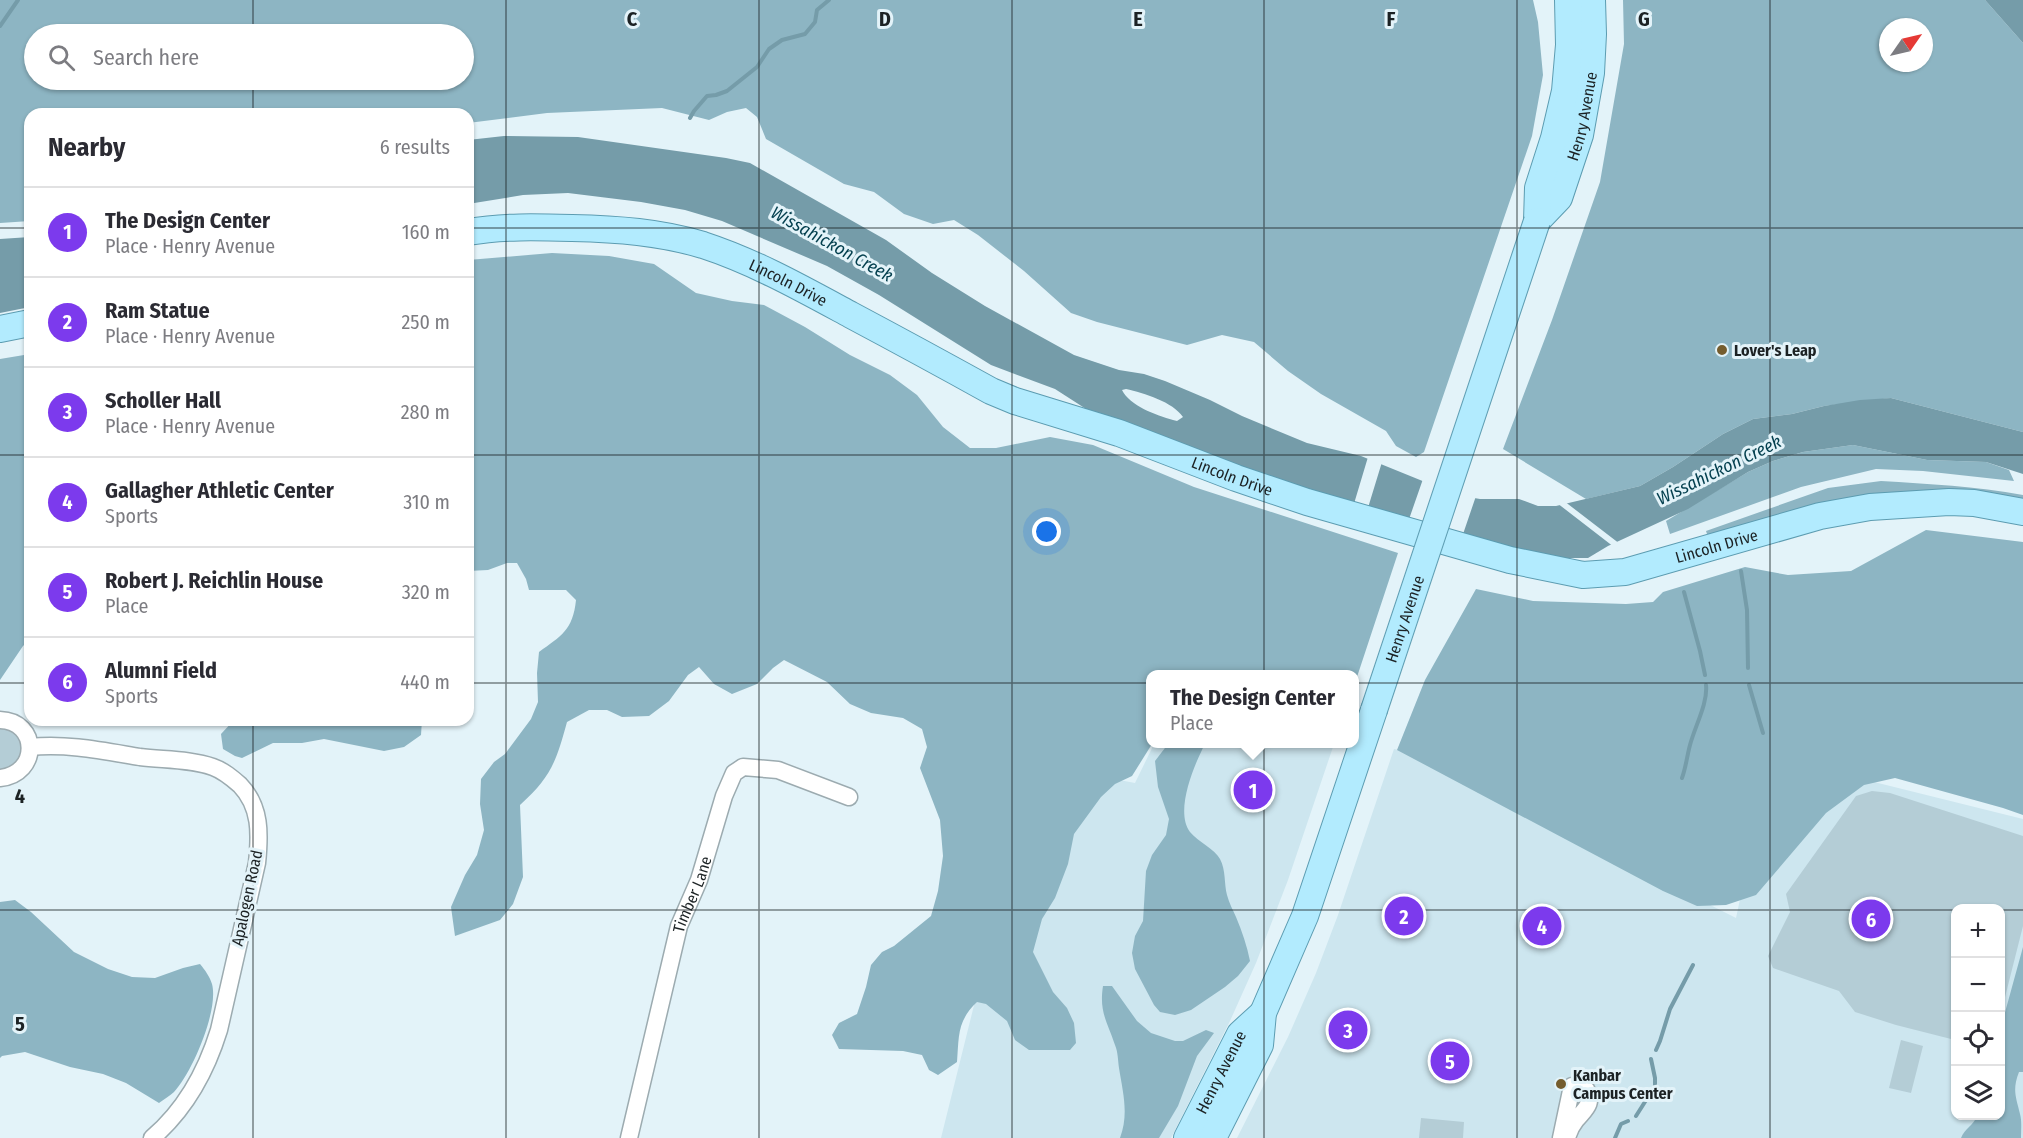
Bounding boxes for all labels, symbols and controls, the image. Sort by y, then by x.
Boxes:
text: C [627,7,638,31]
text: D [879,7,891,31]
text: E [1133,7,1143,31]
text: F [1387,7,1396,31]
text: G [1638,7,1650,31]
north arrow [1879,18,1933,72]
search box [24,24,474,90]
icon: search [45,41,78,74]
text: Search here [93,44,199,71]
street label: Henry Avenue [1563,70,1601,163]
text: Nearby [48,132,125,163]
text: 6 results [380,135,450,159]
water label: Wissahickon Creek [767,201,897,287]
text: The Design Center [105,207,270,234]
text: 1 [63,220,72,244]
text: 160 m [402,220,450,244]
text: Place · Henry Avenue [105,234,275,258]
street label: Lincoln Drive [746,255,831,310]
text: Ram Statue [105,297,210,324]
text: 2 [63,310,72,334]
text: 250 m [402,310,450,334]
text: Place · Henry Avenue [105,324,275,348]
place label: Lover's Leap [1734,341,1817,360]
marker: Lover's Leap [1715,343,1729,357]
text: Scholler Hall [105,387,221,414]
text: 3 [63,400,72,424]
text: 280 m [401,400,450,424]
text: Place · Henry Avenue [105,414,275,438]
water label: Wissahickon Creek [1653,430,1785,510]
street label: Lincoln Drive [1189,452,1275,499]
text: Gallagher Athletic Center [105,477,334,504]
text: 4 [62,490,73,514]
text: 310 m [403,490,450,514]
text: Sports [105,504,158,528]
your location [1032,517,1061,546]
street label: Lincoln Drive [1673,525,1760,567]
text: Robert J. Reichlin House [105,567,323,594]
street label: Henry Avenue [1381,573,1428,665]
text: 5 [63,580,72,604]
text: 320 m [402,580,450,604]
text: Place [105,594,148,618]
text: Alumni Field [105,657,217,684]
text: 6 [62,670,73,694]
text: 440 m [400,670,450,694]
popup [1146,670,1359,748]
text: Sports [105,684,158,708]
text: The Design Center [1170,684,1335,711]
text: Place [1170,711,1213,735]
pin: 1 [1234,768,1272,812]
text: 4 [15,784,25,808]
street label: Apalogen Road [228,848,266,948]
street label: Timber Lane [668,854,715,934]
pin: 2 [1384,894,1424,938]
pin: 6 [1852,896,1890,942]
pin: 4 [1522,904,1562,948]
map controls [1951,904,2005,1120]
button: + [1951,904,2005,958]
button: − [1951,958,2005,1012]
pin: 3 [1328,1008,1368,1052]
text: 5 [15,1012,25,1036]
button: locate [1951,1012,2005,1066]
street label: Henry Avenue [1192,1027,1250,1117]
pin: 5 [1430,1038,1470,1084]
place label: Kanbar Campus Center [1573,1066,1673,1103]
button: layers [1951,1066,2005,1120]
marker: Kanbar Campus Center [1554,1077,1568,1091]

